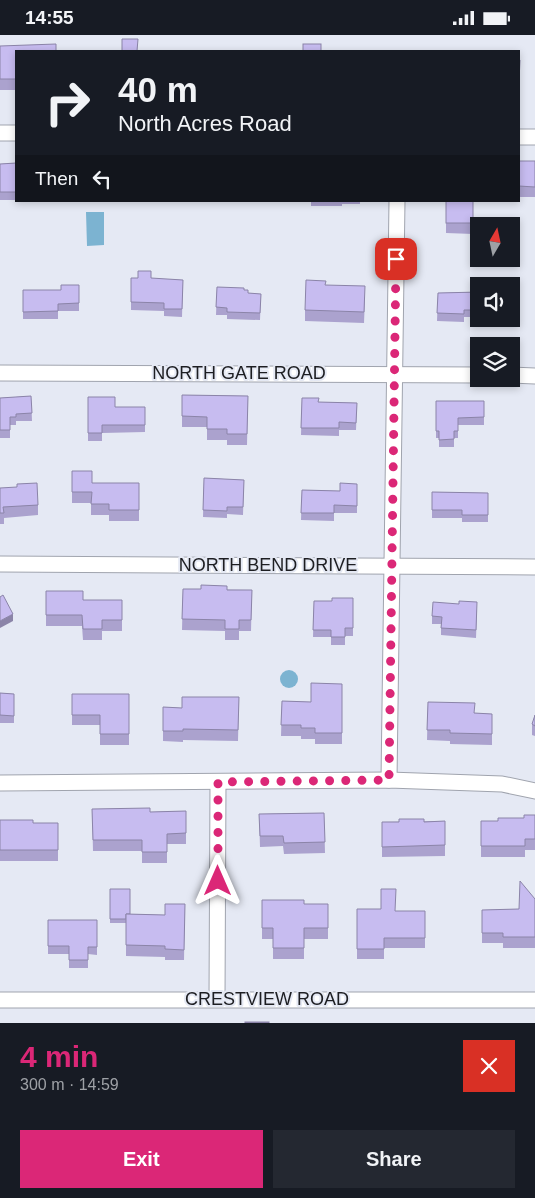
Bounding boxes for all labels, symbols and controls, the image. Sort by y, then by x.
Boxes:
text: 14:55 [25,7,74,28]
icon: right [35,70,100,135]
text: 40 m [118,70,198,109]
text: North Acres Road [118,111,292,136]
icon: left [88,165,116,193]
text: Then [35,168,78,189]
north arrow [470,217,520,267]
map controls [470,217,520,387]
pin [375,238,417,280]
icon: arrive [382,245,410,273]
button: sound [470,277,520,327]
button: layers [470,337,520,387]
street label: NORTH GATE ROAD [152,363,326,383]
street label: NORTH BEND DRIVE [179,555,357,575]
position arrow [191,854,243,906]
street label: CRESTVIEW ROAD [185,989,349,1009]
text: 4 min [20,1040,98,1073]
button: close [463,1040,515,1092]
text: 300 m · 14:59 [20,1076,119,1093]
button: Exit [20,1130,263,1188]
button: Share [273,1130,515,1188]

